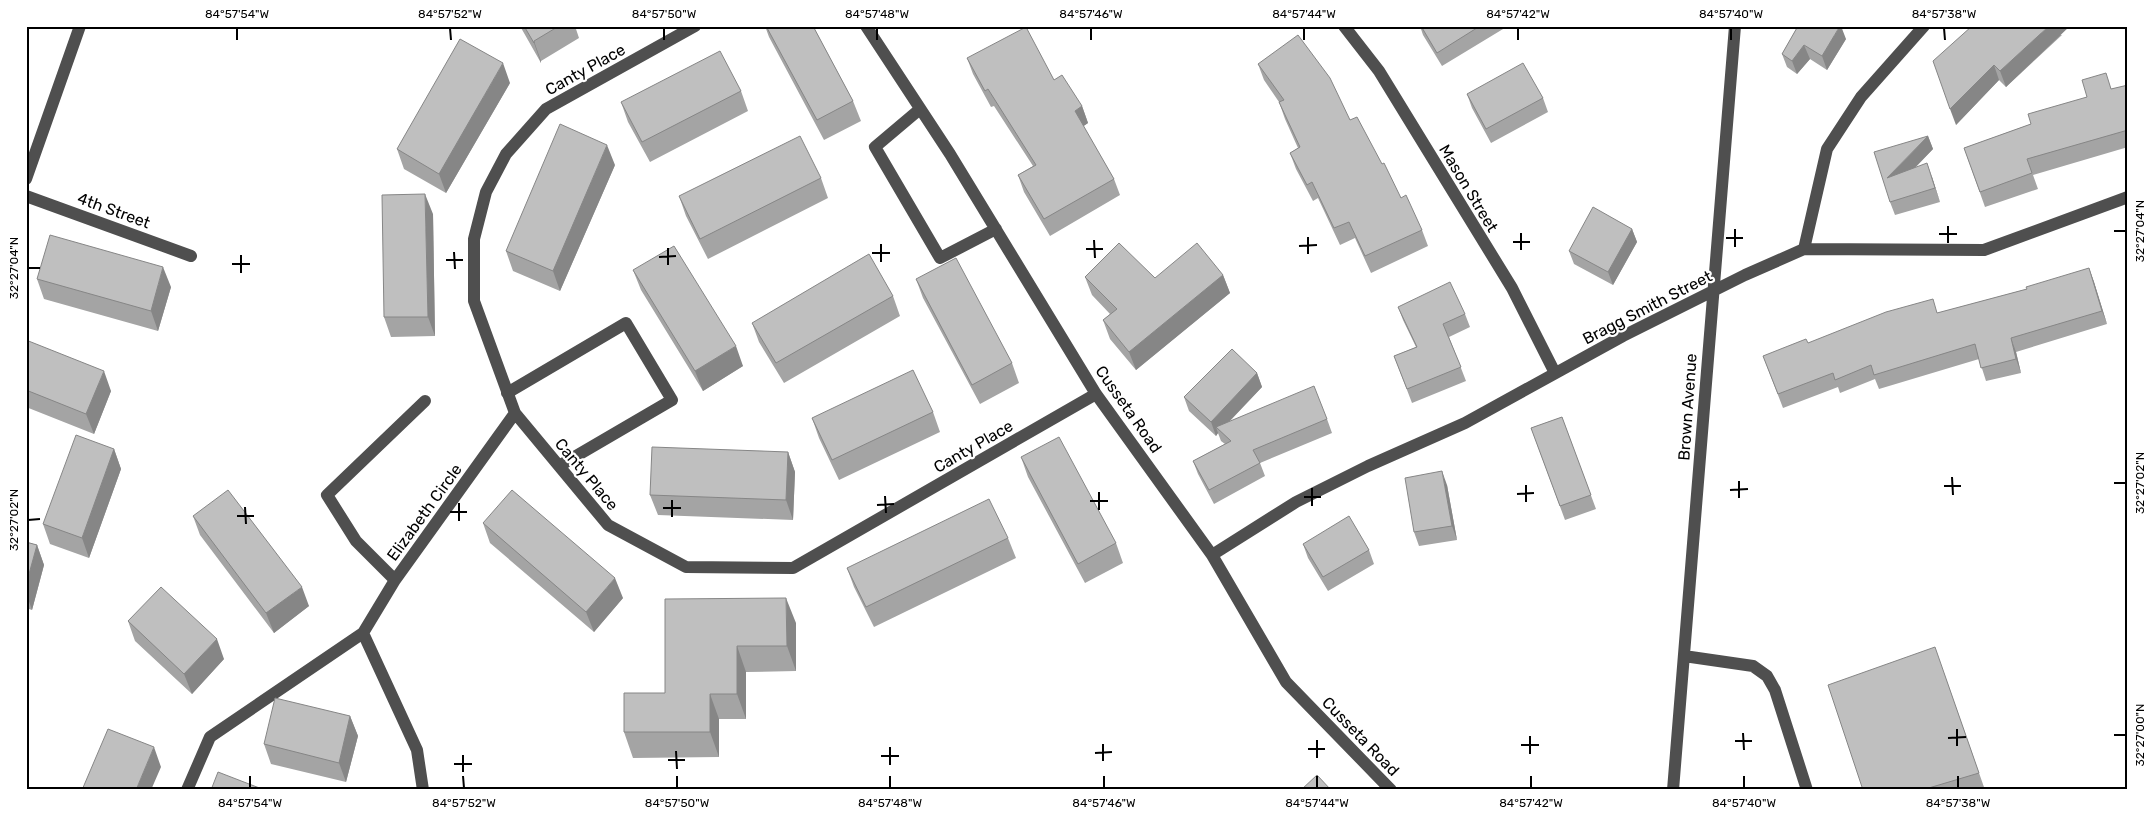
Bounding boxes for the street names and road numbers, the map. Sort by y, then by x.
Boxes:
street label: Canty Place [542,40,629,99]
street label: Mason Street [1435,141,1502,235]
street label: 4th Street [75,189,153,232]
street label: Bragg Smith Street [1579,267,1715,348]
street label: Brown Avenue [1674,353,1701,461]
street label: Cusseta Road [1091,362,1166,457]
street label: Canty Place [930,416,1016,477]
street label: Canty Place [551,434,622,514]
street label: Elizabeth Circle [383,460,466,564]
street label: Cusseta Road [1318,693,1403,780]

